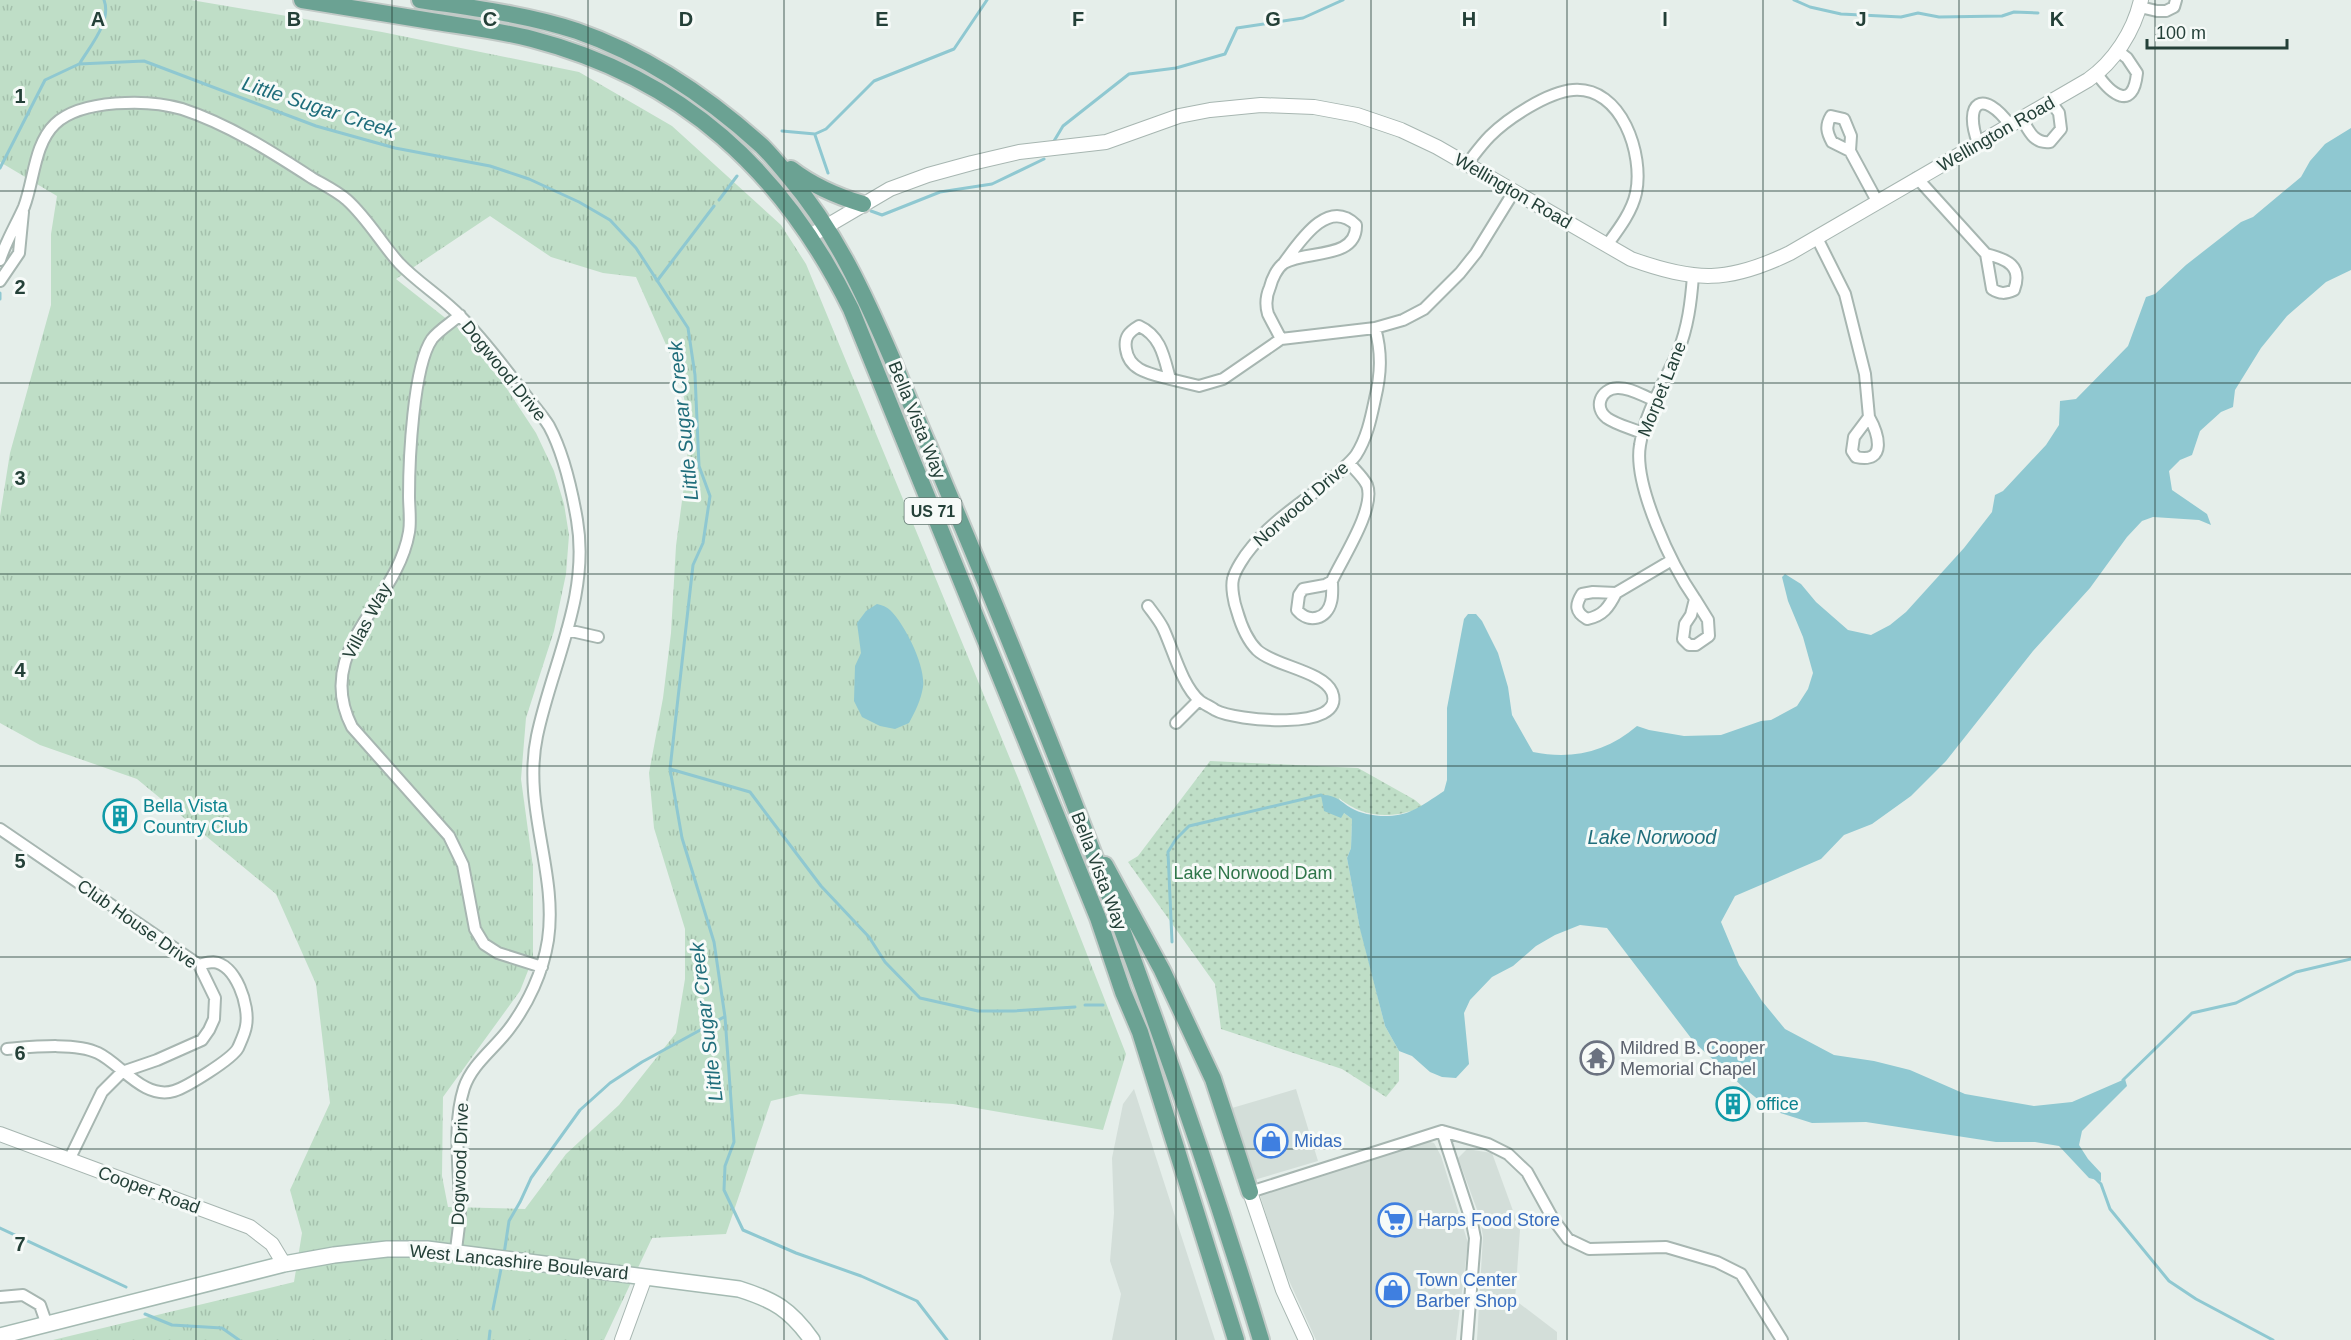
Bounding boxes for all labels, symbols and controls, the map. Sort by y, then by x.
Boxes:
text: A [91,8,105,30]
text: B [287,8,301,30]
text: C [483,8,497,30]
text: D [679,8,693,30]
text: E [875,8,889,30]
text: F [1072,8,1084,30]
text: G [1265,8,1281,30]
text: H [1462,8,1476,30]
text: I [1662,8,1668,30]
text: J [1855,8,1867,30]
text: K [2050,8,2065,30]
scale bar [2147,12,2286,50]
text: 100 m [2156,23,2206,43]
water label: Little Sugar Creek [239,72,399,143]
text: 1 [14,85,26,107]
street label: Wellington Road [1934,92,2058,176]
street label: Wellington Road [1451,149,1575,233]
text: 2 [14,276,26,298]
street label: Dogwood Drive [458,317,550,425]
street label: Morpet Lane [1634,338,1690,440]
water label: Little Sugar Creek [664,339,702,502]
street label: Bella Vista Way [884,358,950,482]
street label: Norwood Drive [1250,457,1352,551]
text: 3 [14,467,26,489]
road number: US 71 [904,498,962,524]
street label: Villas Way [339,580,395,662]
text: 4 [14,659,26,681]
place label: Bella Vista Country Club [143,796,248,837]
building icon: Bella Vista Country Club [102,798,138,834]
street label: Bella Vista Way [1067,809,1131,933]
water label: Lake Norwood [1588,826,1717,848]
text: 5 [14,850,26,872]
park label: Lake Norwood Dam [1173,863,1333,883]
street label: Club House Drive [73,875,201,973]
water label: Little Sugar Creek [685,940,727,1103]
place label: Mildred B. Cooper Memorial Chapel [1620,1038,1765,1079]
temple icon: Mildred B. Cooper Memorial Chapel [1579,1040,1615,1076]
text: 6 [14,1042,26,1064]
building icon: office [1715,1086,1751,1122]
place label: office [1756,1094,1799,1114]
street label: Dogwood Drive [448,1102,472,1226]
shop icon: Midas [1253,1123,1289,1159]
place label: Midas [1294,1131,1342,1151]
street label: Cooper Road [95,1162,203,1218]
supermarket icon: Harps Food Store [1377,1202,1413,1238]
place label: Harps Food Store [1418,1210,1560,1230]
text: 7 [14,1233,26,1255]
street label: West Lancashire Boulevard [409,1241,629,1283]
place label: Town Center Barber Shop [1416,1270,1517,1311]
shop icon: Town Center Barber Shop [1375,1272,1411,1308]

